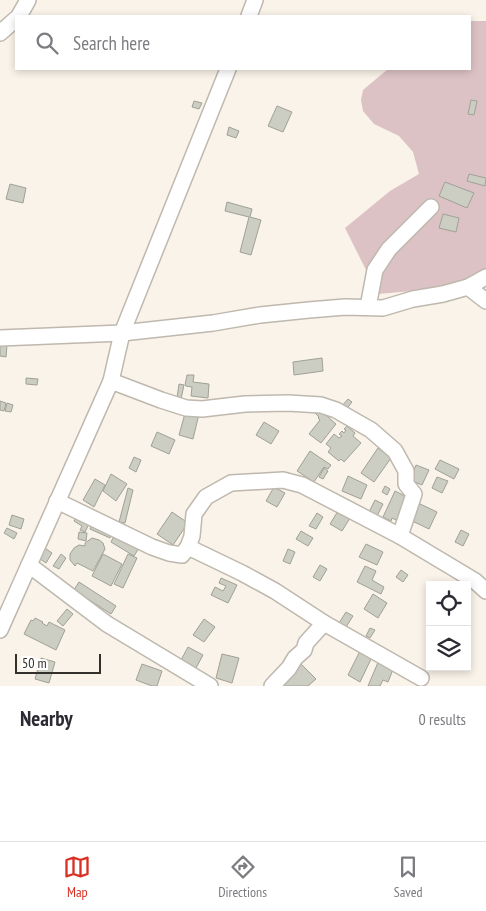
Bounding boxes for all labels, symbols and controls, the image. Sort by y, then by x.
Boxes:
search box [15,15,471,70]
icon: search [33,29,61,57]
text: Search here [73,31,150,55]
map controls [426,581,471,671]
button: locate [426,581,471,626]
button: layers [426,626,471,671]
scale bar [15,651,101,674]
text: 50 m [22,654,47,672]
text: Nearby [20,705,73,732]
text: 0 results [419,709,466,729]
tab: Map [63,853,91,901]
tab: Directions [218,853,267,901]
tab: Saved [394,853,423,901]

